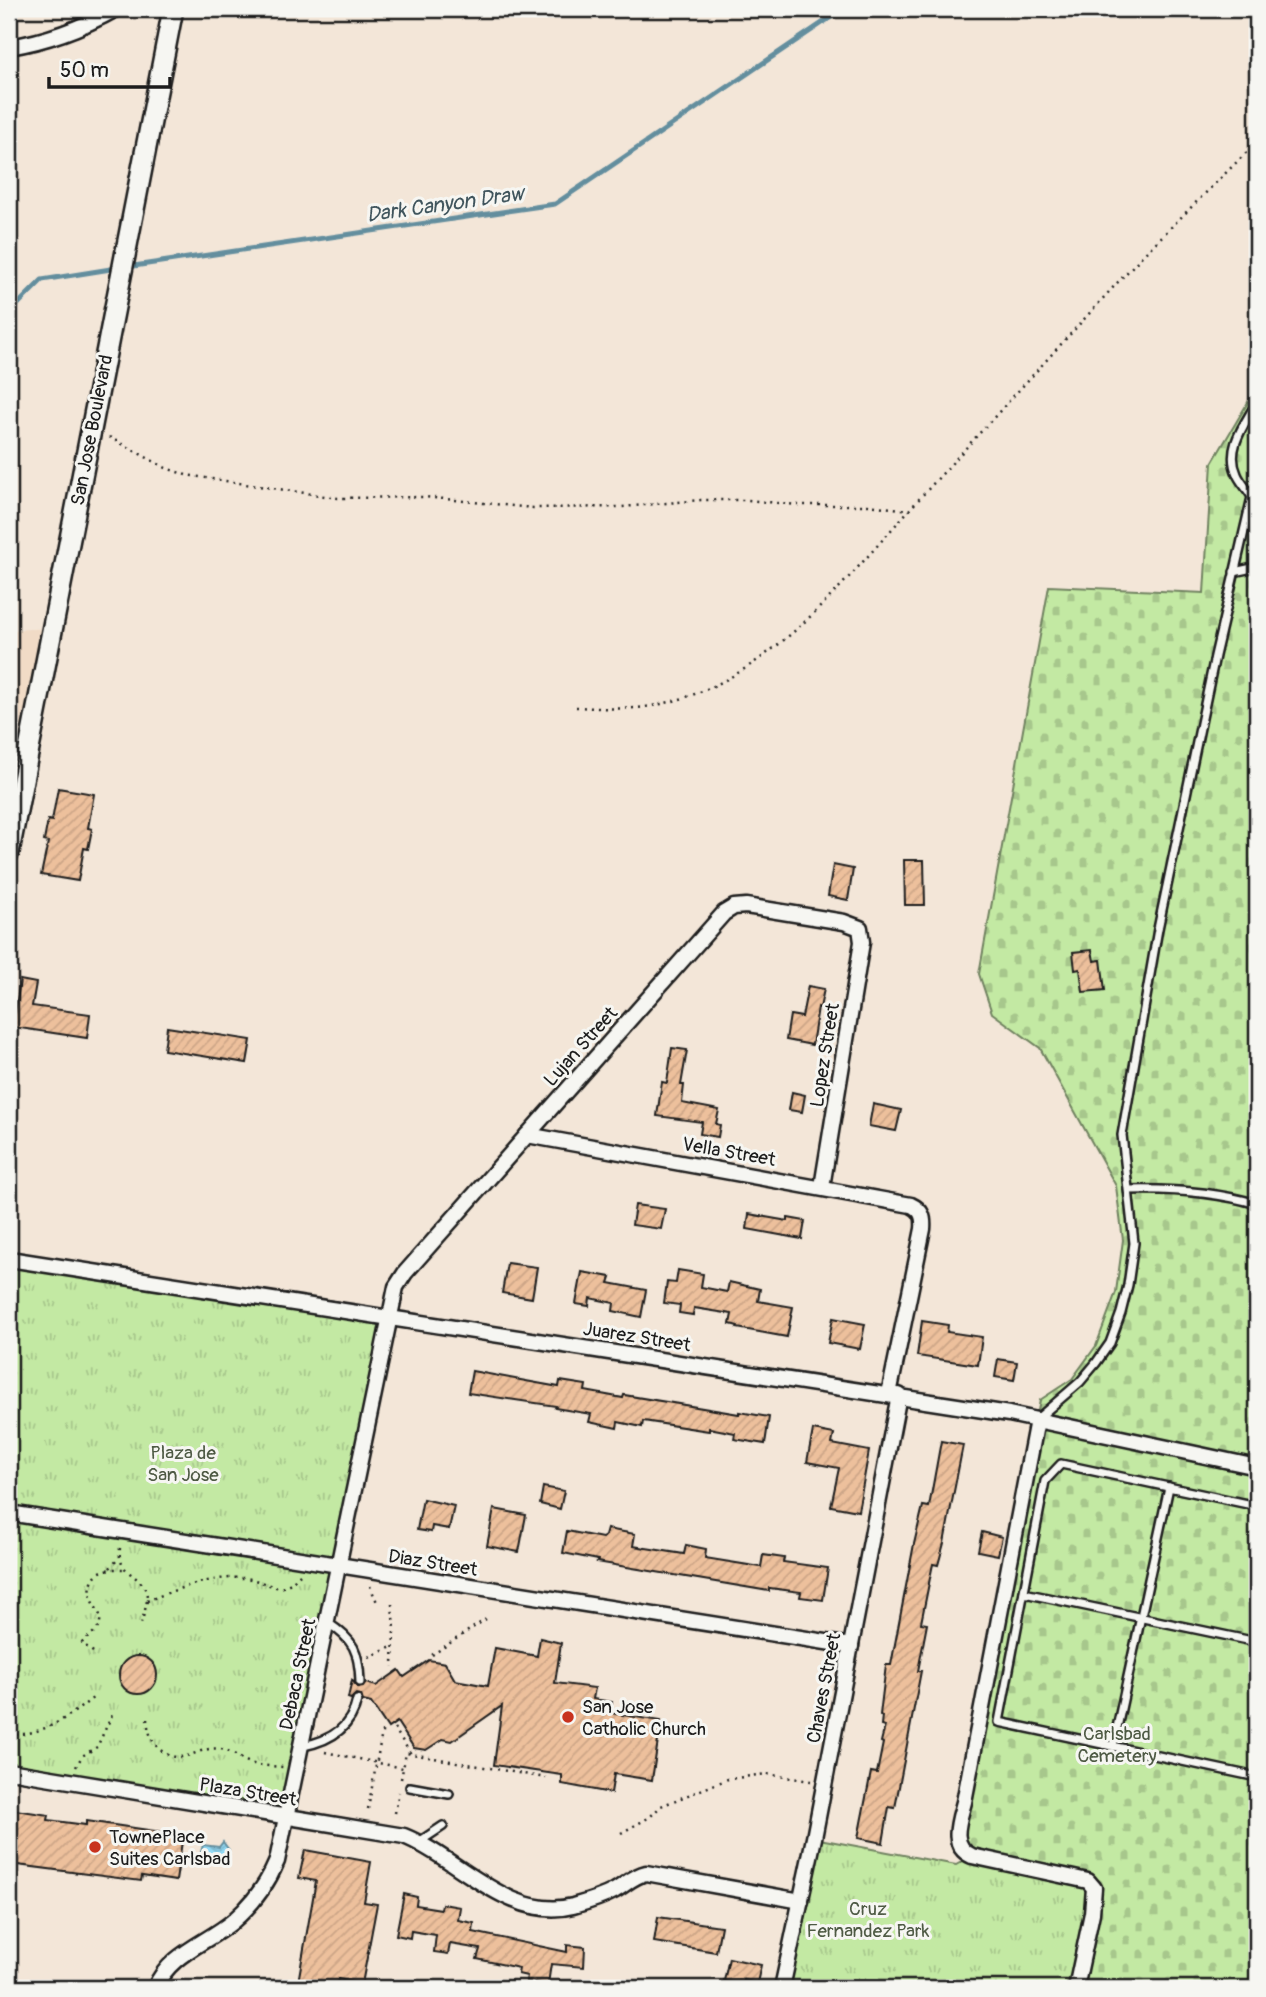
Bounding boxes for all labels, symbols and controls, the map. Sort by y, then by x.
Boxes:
scale bar [49,46,170,90]
text: 50 m [60,57,109,84]
water label: Dark Canyon Draw [365,180,528,229]
street label: San Jose Boulevard [66,353,118,508]
street label: Lujan Street [539,1001,623,1092]
street label: Lopez Street [805,1001,845,1109]
street label: Vella Street [680,1132,778,1172]
street label: Juarez Street [581,1317,693,1357]
park label: Plaza de San Jose [147,1441,219,1487]
street label: Diaz Street [387,1544,479,1582]
street label: Debaca Street [274,1616,322,1732]
street label: Chaves Street [802,1631,846,1745]
place label: San Jose Catholic Church [582,1695,706,1741]
marker: San Jose Catholic Church [560,1709,576,1725]
park label: Carlsbad Cemetery [1077,1722,1157,1768]
street label: Plaza Street [197,1772,299,1812]
place label: TownePlace Suites Carlsbad [109,1825,231,1871]
marker: TownePlace Suites Carlsbad [87,1839,103,1855]
park label: Cruz Fernandez Park [807,1897,930,1943]

